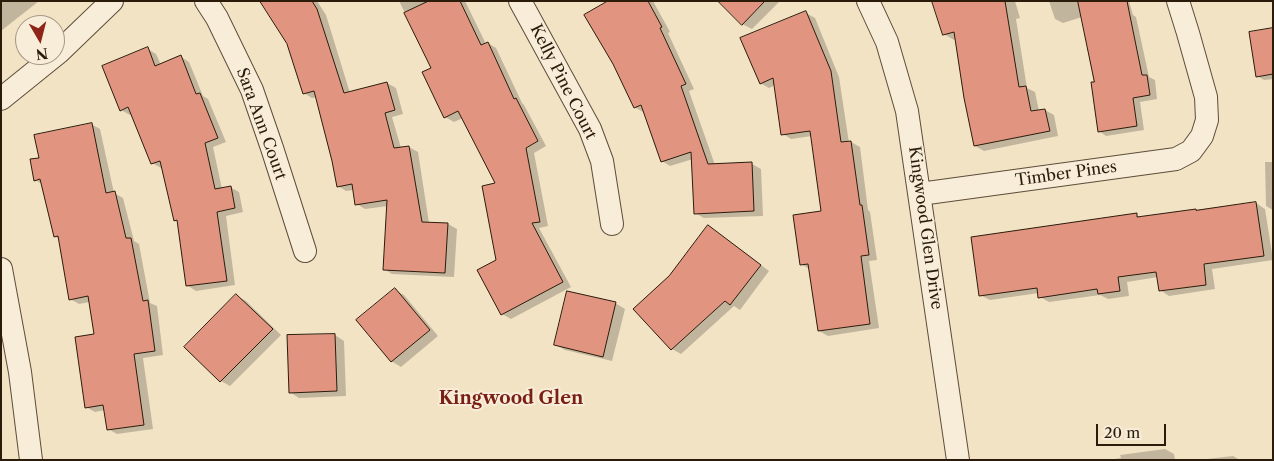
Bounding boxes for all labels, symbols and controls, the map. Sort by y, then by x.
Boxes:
north arrow [15,15,65,65]
street label: Kelly Pine Court [526,21,600,143]
text: N [35,44,49,64]
street label: Sara Ann Court [232,65,290,183]
street label: Kingwood Glen Drive [904,145,946,311]
street label: Timber Pines [1014,157,1118,191]
district label: Kingwood Glen [439,388,583,410]
scale bar [1099,414,1169,446]
text: 20 m [1104,423,1140,442]

